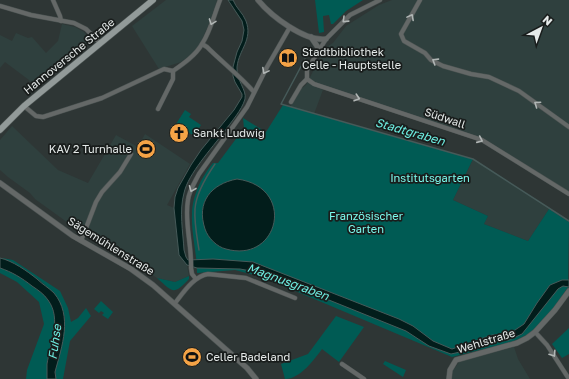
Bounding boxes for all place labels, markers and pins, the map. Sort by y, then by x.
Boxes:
place label: Stadtbibliothek Celle - Hauptstelle [302,45,401,71]
library icon: Stadtbibliothek Celle - Hauptstelle [277,47,299,69]
church icon: Sankt Ludwig [168,122,190,144]
place label: Sankt Ludwig [193,126,265,139]
sports icon: KAV 2 Turnhalle [135,138,157,160]
place label: KAV 2 Turnhalle [49,142,132,155]
sports icon: Celler Badeland [181,346,203,368]
place label: Celler Badeland [206,350,290,363]

